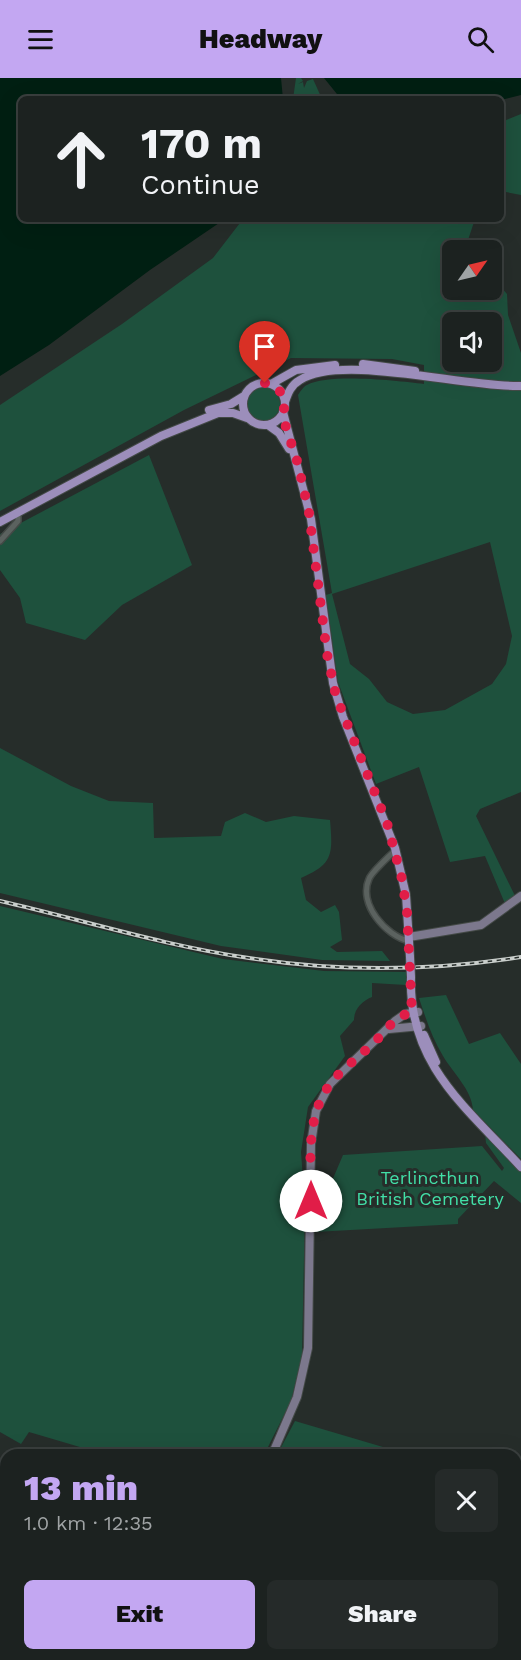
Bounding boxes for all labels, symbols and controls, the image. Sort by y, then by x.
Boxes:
icon: menu [24,23,57,56]
text: Headway [199,23,322,55]
icon: search [464,23,497,56]
text: 170 m [141,119,262,168]
icon: ahead [42,120,120,198]
text: Continue [141,169,260,201]
north arrow [442,240,502,300]
map controls [442,240,502,372]
button: sound [442,312,502,372]
pin [239,321,290,383]
icon: arrive [248,330,281,363]
park label: Terlincthun British Cemetery [356,1167,504,1209]
position arrow [279,1169,343,1233]
text: 13 min [24,1467,138,1509]
button: close [435,1469,498,1532]
text: 1.0 km · 12:35 [24,1511,153,1535]
button: Exit [24,1580,255,1649]
button: Share [267,1580,498,1649]

